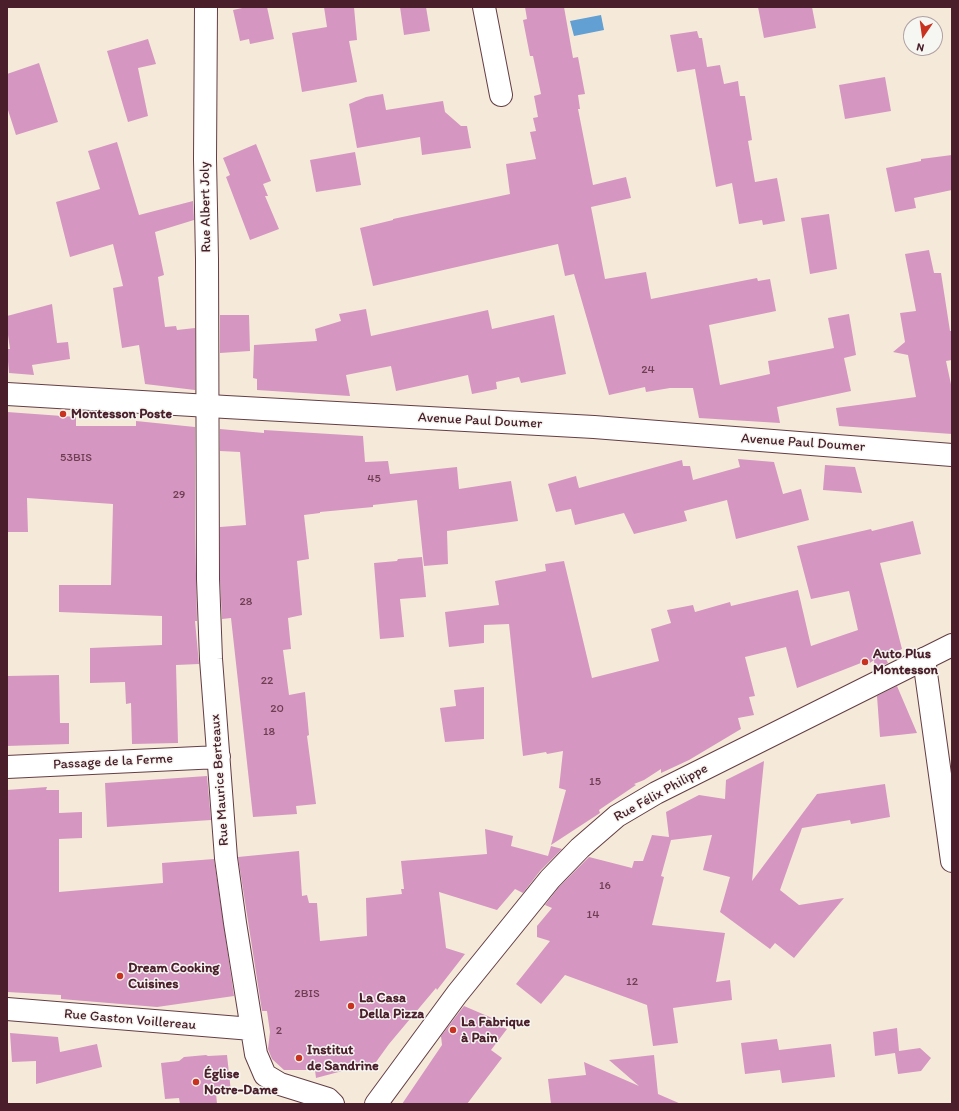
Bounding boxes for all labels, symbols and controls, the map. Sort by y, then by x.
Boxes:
north arrow [903,16,943,56]
text: N [915,40,925,54]
street label: Rue Albert Joly [197,161,215,253]
house number: 24 [641,363,655,377]
place label: Montesson Poste [71,406,172,422]
marker: Montesson Poste [58,409,68,419]
street label: Avenue Paul Doumer [417,409,543,433]
street label: Avenue Paul Doumer [740,430,866,456]
house number: 53BIS [60,451,92,465]
house number: 45 [367,472,381,486]
house number: 29 [173,488,185,502]
house number: 28 [240,595,252,609]
place label: Auto Plus Montesson [873,646,938,678]
marker: Auto Plus Montesson [860,657,870,667]
house number: 22 [261,674,273,688]
house number: 20 [270,702,284,716]
street label: Rue Maurice Berteaux [207,713,233,847]
house number: 18 [263,725,275,739]
street label: Passage de la Ferme [53,750,173,774]
street label: Rue Félix Philippe [611,760,711,826]
house number: 15 [589,775,601,789]
house number: 16 [599,879,611,893]
house number: 14 [587,908,599,922]
place label: Dream Cooking Cuisines [128,960,220,992]
marker: Dream Cooking Cuisines [115,971,125,981]
house number: 12 [626,975,638,989]
house number: 2BIS [294,987,320,1001]
place label: La Casa Della Pizza [359,990,424,1022]
marker: La Casa Della Pizza [346,1001,356,1011]
street label: Rue Gaston Voillereau [63,1006,197,1034]
place label: La Fabrique à Pain [461,1014,530,1046]
house number: 2 [276,1024,282,1038]
marker: La Fabrique à Pain [448,1025,458,1035]
place label: Institut de Sandrine [307,1042,379,1074]
marker: Institut de Sandrine [294,1053,304,1063]
place label: Église Notre-Dame [204,1066,278,1098]
marker: Église Notre-Dame [191,1077,201,1087]

